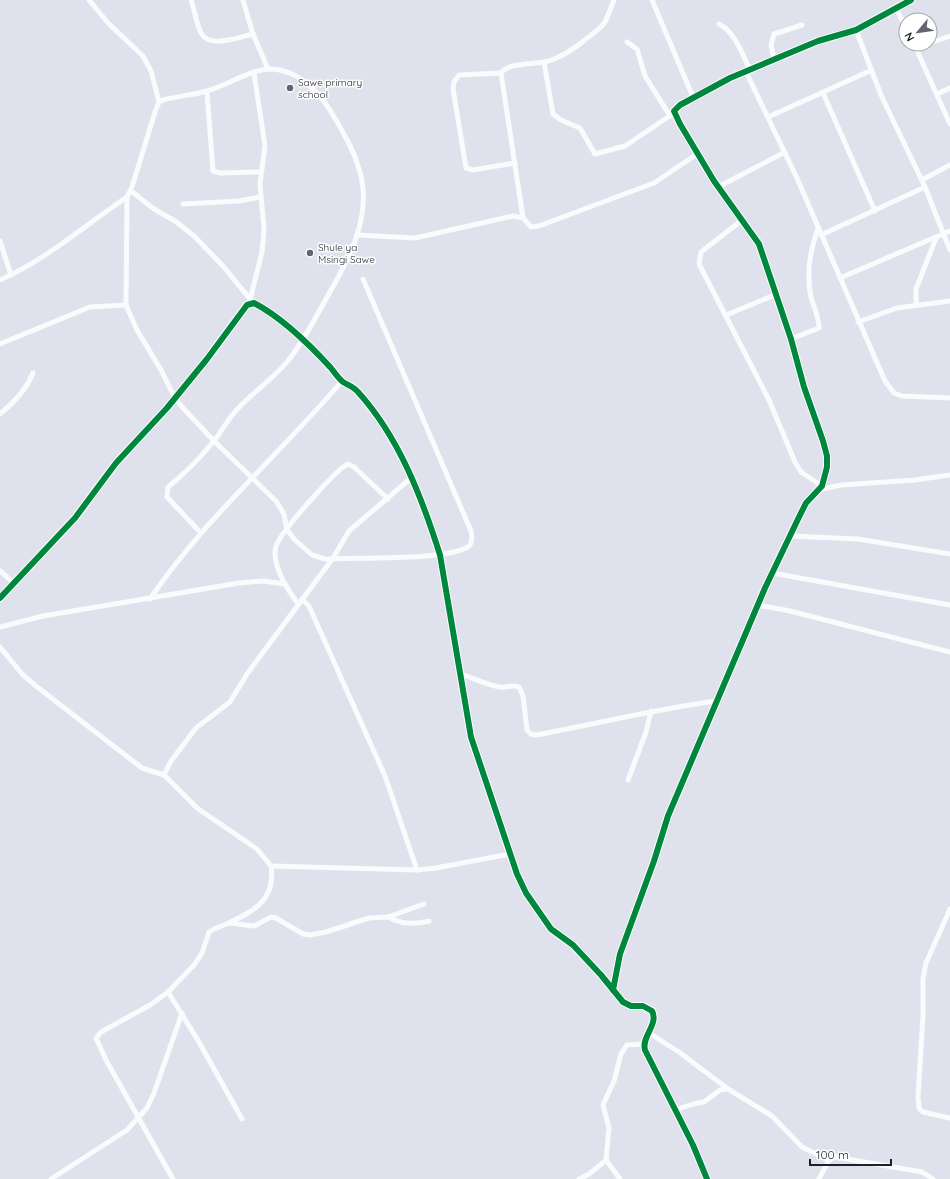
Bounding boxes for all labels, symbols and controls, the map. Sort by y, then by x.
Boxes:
north arrow [898,12,938,52]
text: N [901,30,917,44]
place label: Sawe primary school [298,76,362,101]
marker: Sawe primary school [285,83,295,93]
place label: Shule ya Msingi Sawe [318,241,375,266]
marker: Shule ya Msingi Sawe [305,248,315,258]
scale bar [810,1141,891,1167]
text: 100 m [816,1147,849,1162]

